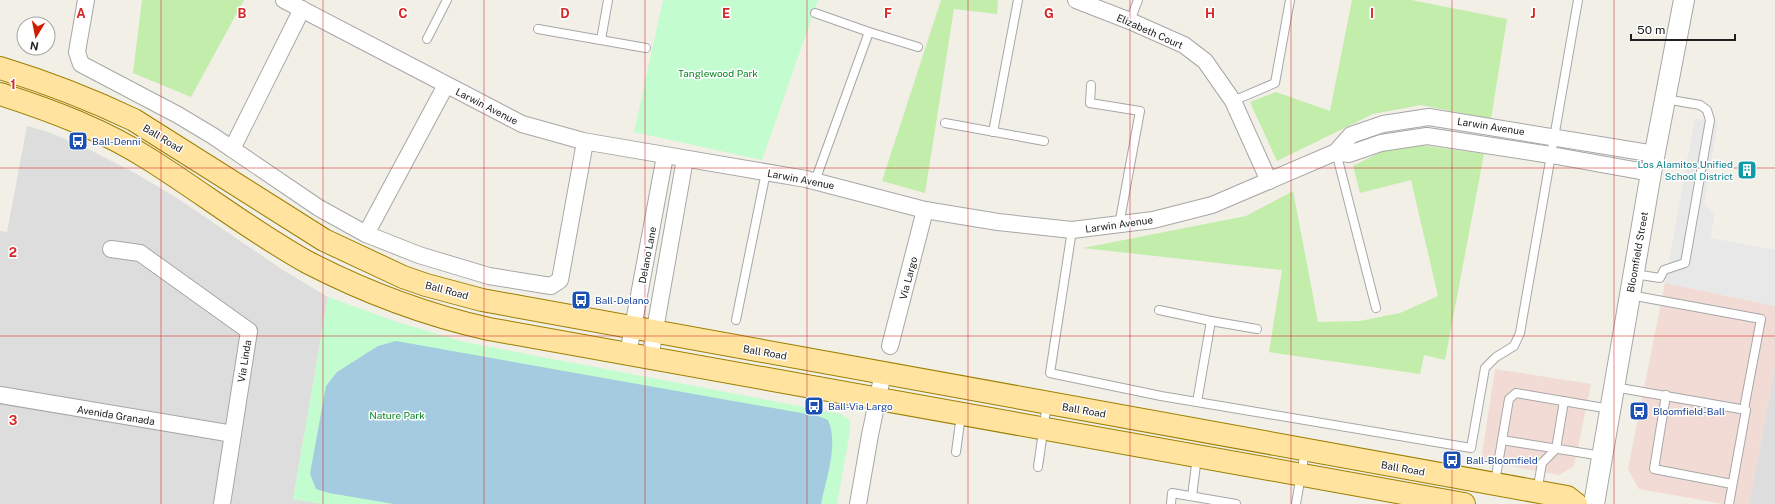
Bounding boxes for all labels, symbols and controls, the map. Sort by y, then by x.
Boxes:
text: A [76,6,86,21]
text: B [238,6,247,21]
text: C [398,6,408,21]
text: D [560,6,570,21]
text: E [722,6,730,21]
text: F [884,6,892,21]
text: G [1044,6,1054,21]
text: H [1205,6,1215,21]
text: I [1370,6,1374,21]
text: J [1530,6,1536,21]
street label: Elizabeth Court [1115,11,1185,51]
north arrow [16,16,56,56]
scale bar [1631,16,1735,42]
text: 50 m [1637,23,1665,37]
text: N [29,39,40,53]
park label: Tanglewood Park [678,67,758,79]
text: 1 [10,77,16,92]
street label: Larwin Avenue [454,85,520,127]
street label: Larwin Avenue [1456,115,1526,137]
street label: Ball Road [141,121,185,155]
bus stop icon: Ball-Denni [67,130,89,152]
place label: Ball-Denni [92,135,140,147]
place label: Los Alamitos Unified School District [1637,158,1733,182]
building icon: Los Alamitos Unified School District [1736,159,1758,181]
street label: Larwin Avenue [766,167,836,191]
street label: Bloomfield Street [1624,211,1650,293]
street label: Larwin Avenue [1084,213,1154,235]
street label: Delano Lane [636,225,658,284]
text: 2 [9,245,17,260]
street label: Via Largo [897,255,920,301]
street label: Ball Road [424,278,470,302]
bus stop icon: Ball-Delano [570,289,592,311]
place label: Ball-Delano [595,294,650,306]
street label: Via Linda [235,339,253,383]
street label: Ball Road [742,342,788,362]
bus stop icon: Ball-Via Largo [803,395,825,417]
place label: Ball-Via Largo [828,400,893,412]
street label: Ball Road [1061,400,1107,420]
bus stop icon: Bloomfield-Ball [1628,400,1650,422]
street label: Avenida Granada [76,403,156,427]
place label: Bloomfield-Ball [1653,405,1725,417]
park label: Nature Park [369,409,425,421]
text: 3 [9,413,18,428]
bus stop icon: Ball-Bloomfield [1441,449,1463,471]
place label: Ball-Bloomfield [1466,454,1538,466]
street label: Ball Road [1380,458,1426,478]

